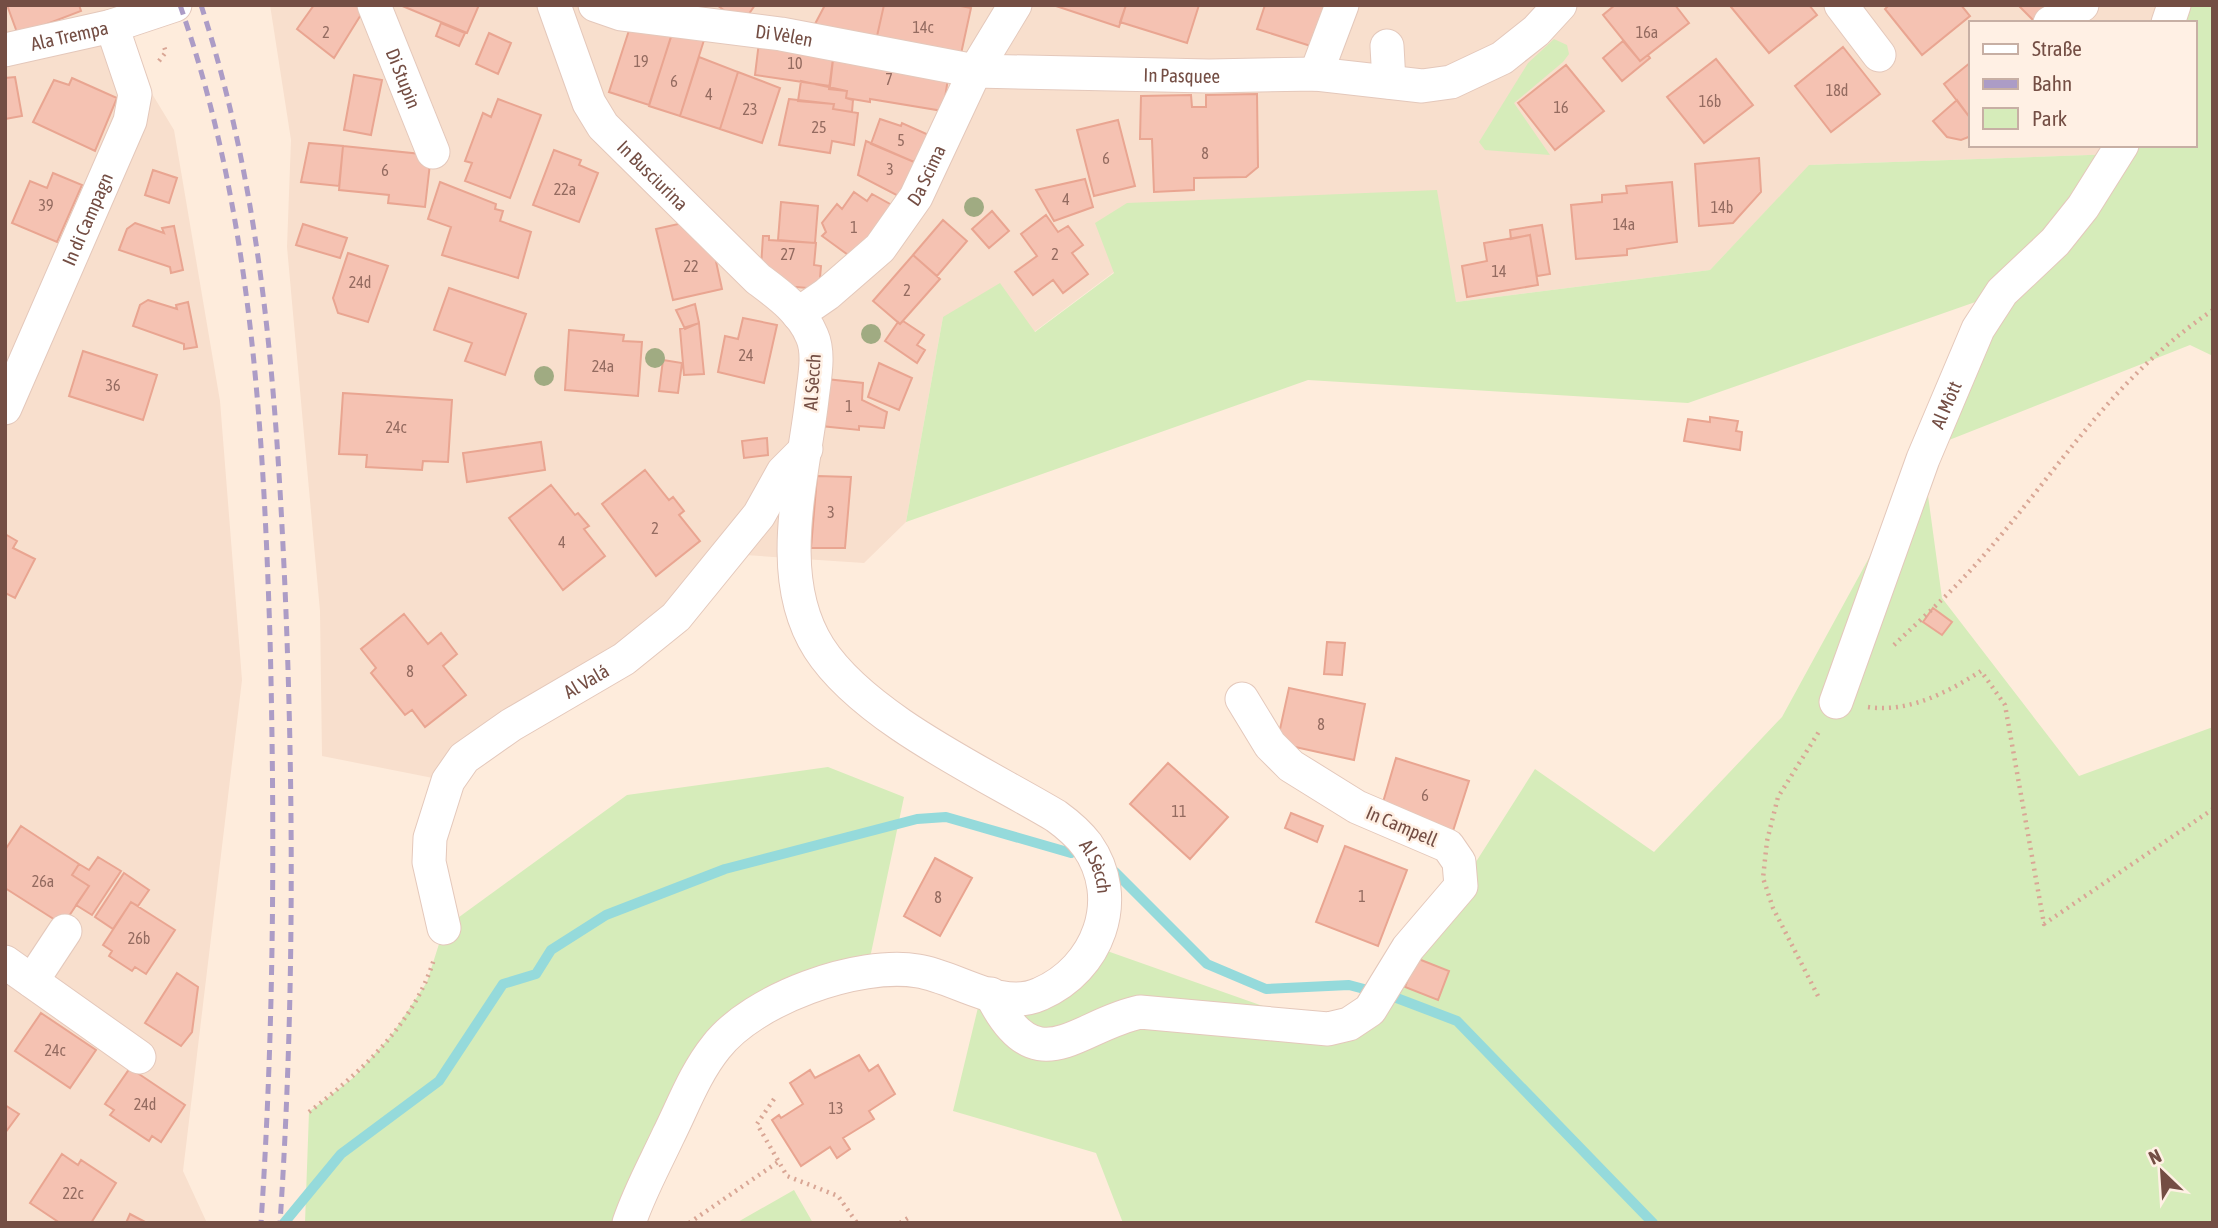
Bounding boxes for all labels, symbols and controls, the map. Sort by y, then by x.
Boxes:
street label: Ala Trempa [29,16,110,55]
house number: 14c [913,18,934,36]
street label: Di Vèlen [754,20,815,51]
legend [1969,21,2197,147]
house number: 2 [322,23,330,41]
house number: 16a [1636,23,1658,41]
text: Straße [2032,36,2082,60]
street label: Di Stupin [382,45,425,112]
house number: 19 [633,52,649,70]
house number: 10 [787,54,803,72]
street label: In Pasquee [1143,64,1220,87]
house number: 7 [885,70,893,88]
text: Bahn [2032,71,2072,95]
house number: 6 [670,72,678,90]
house number: 18d [1826,81,1848,99]
house number: 4 [705,85,713,103]
house number: 16b [1699,92,1721,110]
house number: 16 [1553,98,1569,116]
house number: 23 [742,100,758,118]
text: Park [2032,106,2067,130]
house number: 25 [811,118,827,136]
house number: 5 [897,131,905,149]
street label: In Busciurina [613,136,693,215]
street label: Da Scima [902,141,950,210]
house number: 8 [1201,144,1209,162]
house number: 6 [1102,149,1110,167]
house number: 3 [886,160,894,178]
house number: 6 [381,161,389,179]
street label: In di Campagn [57,169,117,269]
house number: 22a [554,180,576,198]
house number: 4 [1062,190,1070,208]
house number: 39 [38,196,54,214]
house number: 14b [1711,198,1733,216]
house number: 14a [1613,215,1635,233]
house number: 1 [850,218,858,236]
house number: 27 [780,245,796,263]
house number: 2 [1051,245,1059,263]
house number: 22 [683,257,699,275]
house number: 14 [1491,262,1507,280]
house number: 24d [349,273,371,291]
house number: 2 [903,281,911,299]
house number: 24 [738,346,754,364]
street label: Al Sècch [799,353,825,411]
house number: 24a [592,357,614,375]
house number: 36 [105,376,121,394]
street label: Al Mòtt [1926,378,1966,432]
house number: 1 [845,397,853,415]
house number: 24c [386,418,407,436]
house number: 3 [827,503,835,521]
house number: 2 [651,519,659,537]
house number: 4 [558,533,566,551]
street label: Al Valá [560,659,613,703]
house number: 8 [406,662,414,680]
house number: 8 [1317,715,1325,733]
house number: 6 [1421,786,1429,804]
street label: In Campell [1363,801,1441,851]
house number: 11 [1171,802,1187,820]
street label: Al Sècch [1075,835,1115,895]
house number: 26a [32,872,54,890]
house number: 1 [1358,887,1366,905]
house number: 8 [934,888,942,906]
house number: 26b [128,929,150,947]
house number: 24c [45,1041,66,1059]
house number: 24d [134,1095,156,1113]
house number: 13 [828,1099,844,1117]
north arrow [2127,1137,2197,1207]
text: N [2145,1144,2165,1169]
house number: 22c [63,1184,84,1202]

